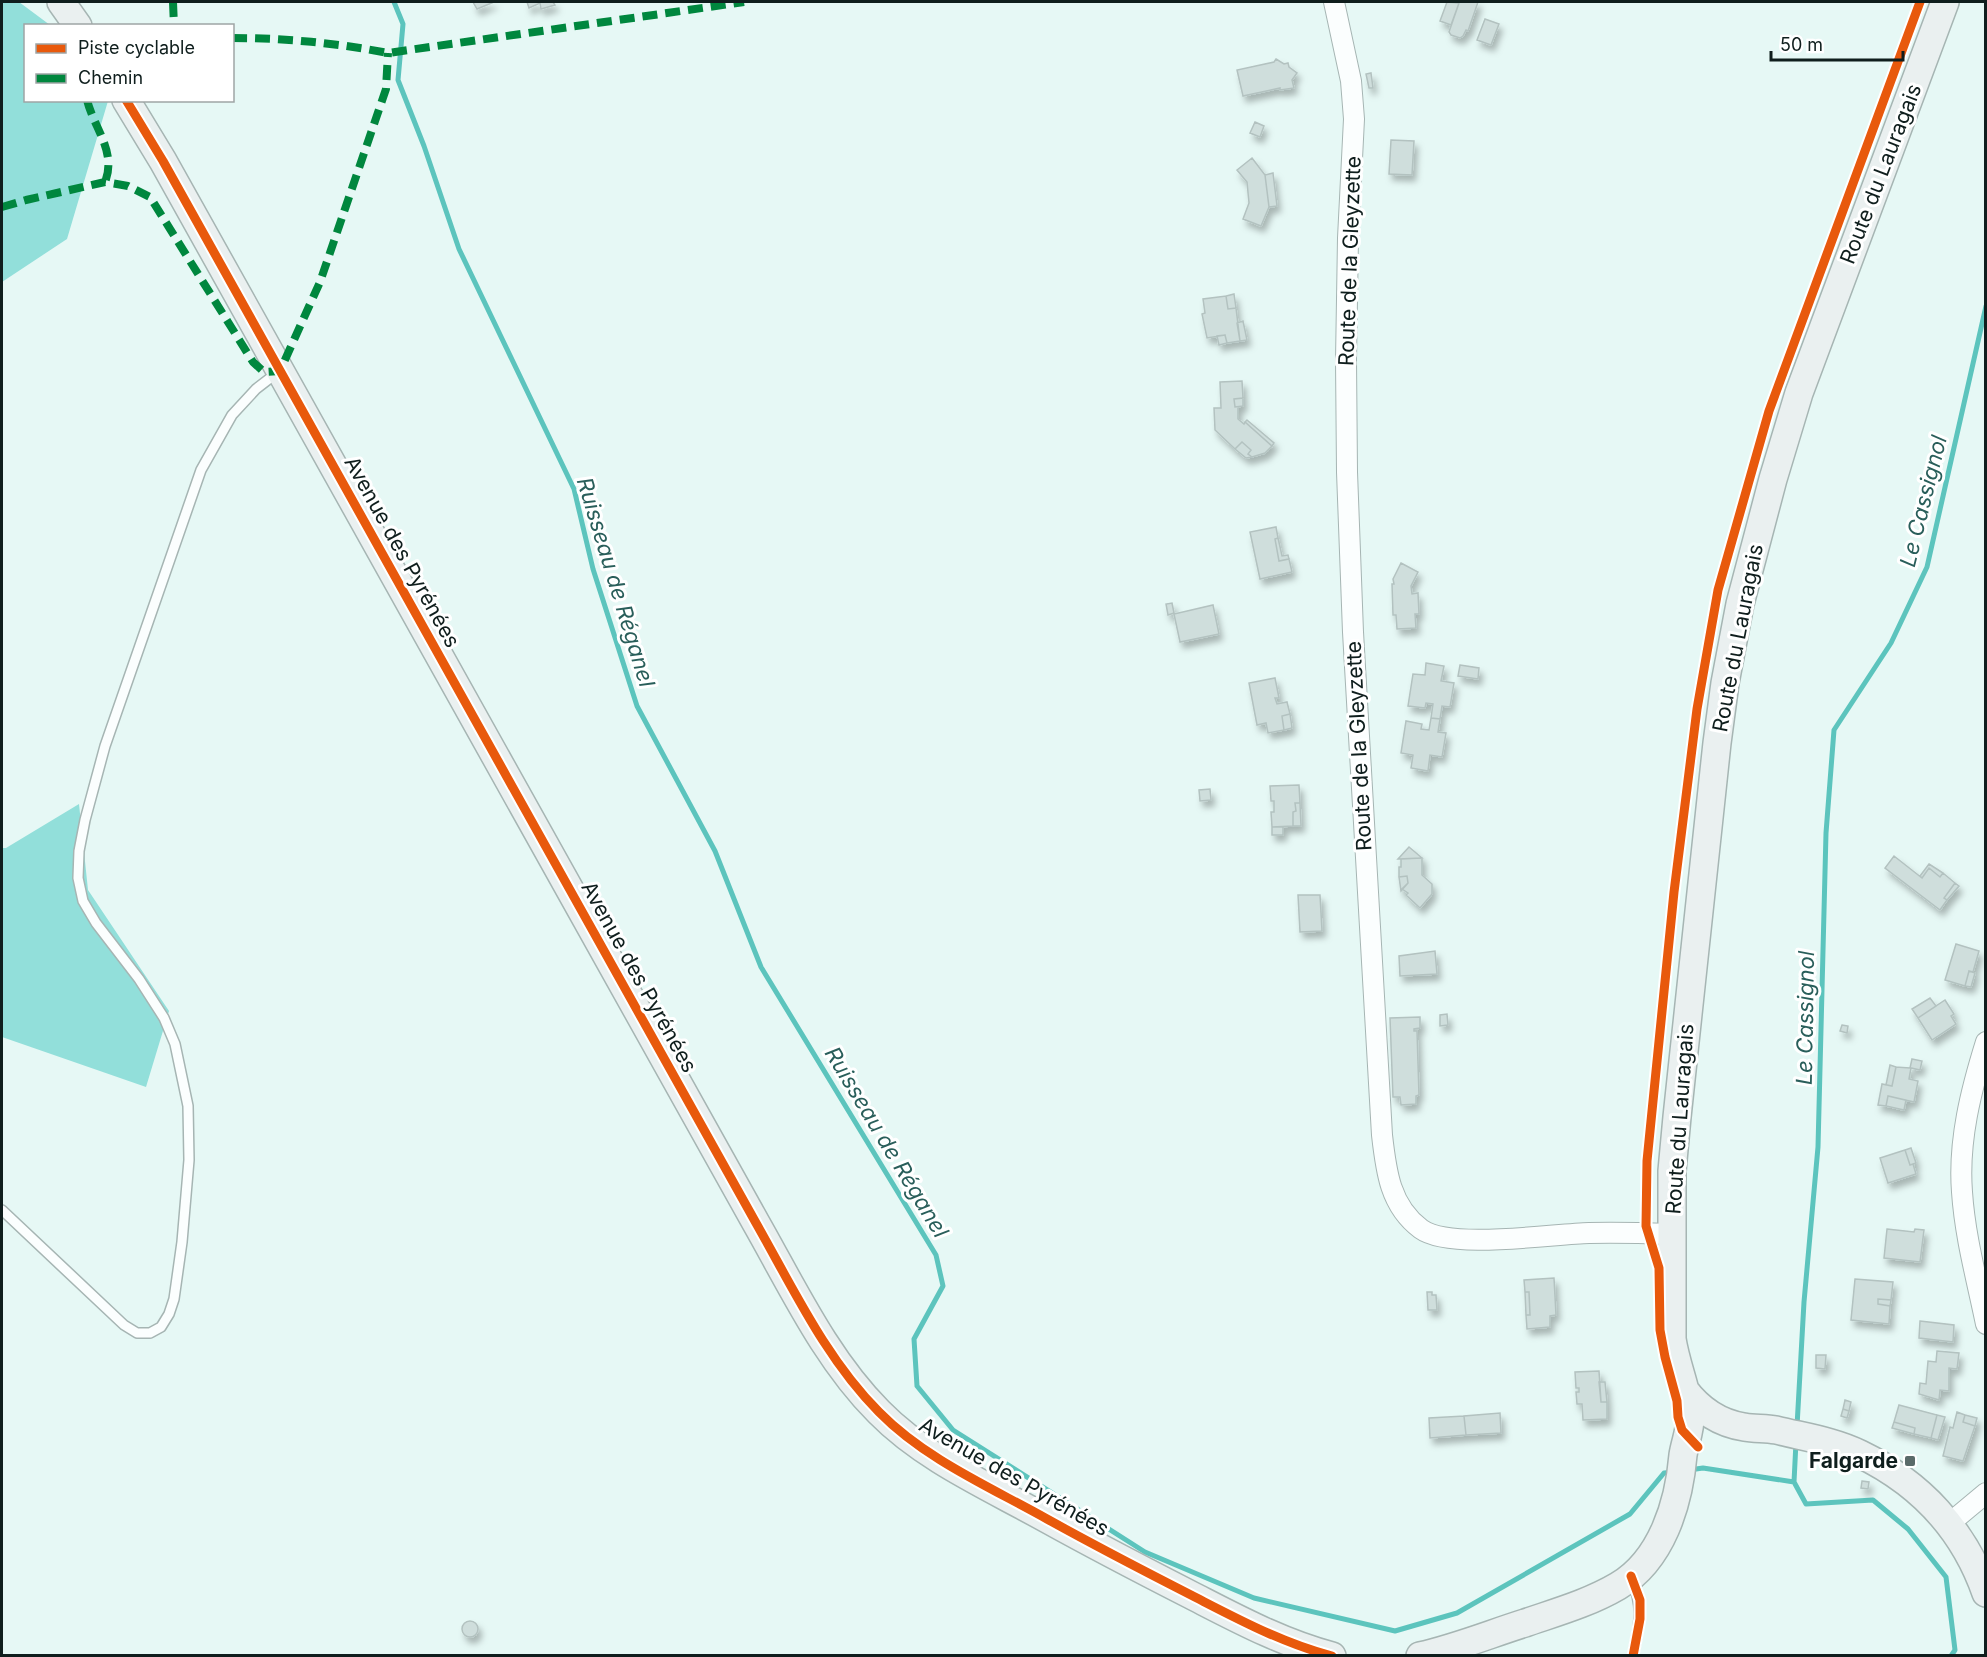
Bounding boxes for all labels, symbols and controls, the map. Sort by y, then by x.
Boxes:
legend [24,24,234,102]
scale bar [1771,24,1903,62]
text: 50 m [1780,34,1823,55]
text: Piste cyclable [78,37,195,58]
text: Chemin [78,67,143,88]
street label: Route du Lauragais [1835,80,1926,267]
street label: Route de la Gleyzette [1333,156,1366,366]
water label: Le Cassignol [1894,432,1952,569]
street label: Avenue des Pyrénées [339,452,465,652]
water label: Ruisseau de Réganel [572,474,660,691]
street label: Route du Lauragais [1707,542,1768,734]
street label: Route de la Gleyzette [1341,641,1376,852]
street label: Avenue des Pyrénées [576,877,702,1077]
water label: Le Cassignol [1791,950,1819,1085]
street label: Route du Lauragais [1660,1023,1699,1215]
water label: Ruisseau de Réganel [820,1042,955,1243]
street label: Avenue des Pyrénées [915,1412,1113,1541]
place label: Falgarde [1809,1448,1898,1473]
marker: Falgarde [1903,1454,1917,1468]

